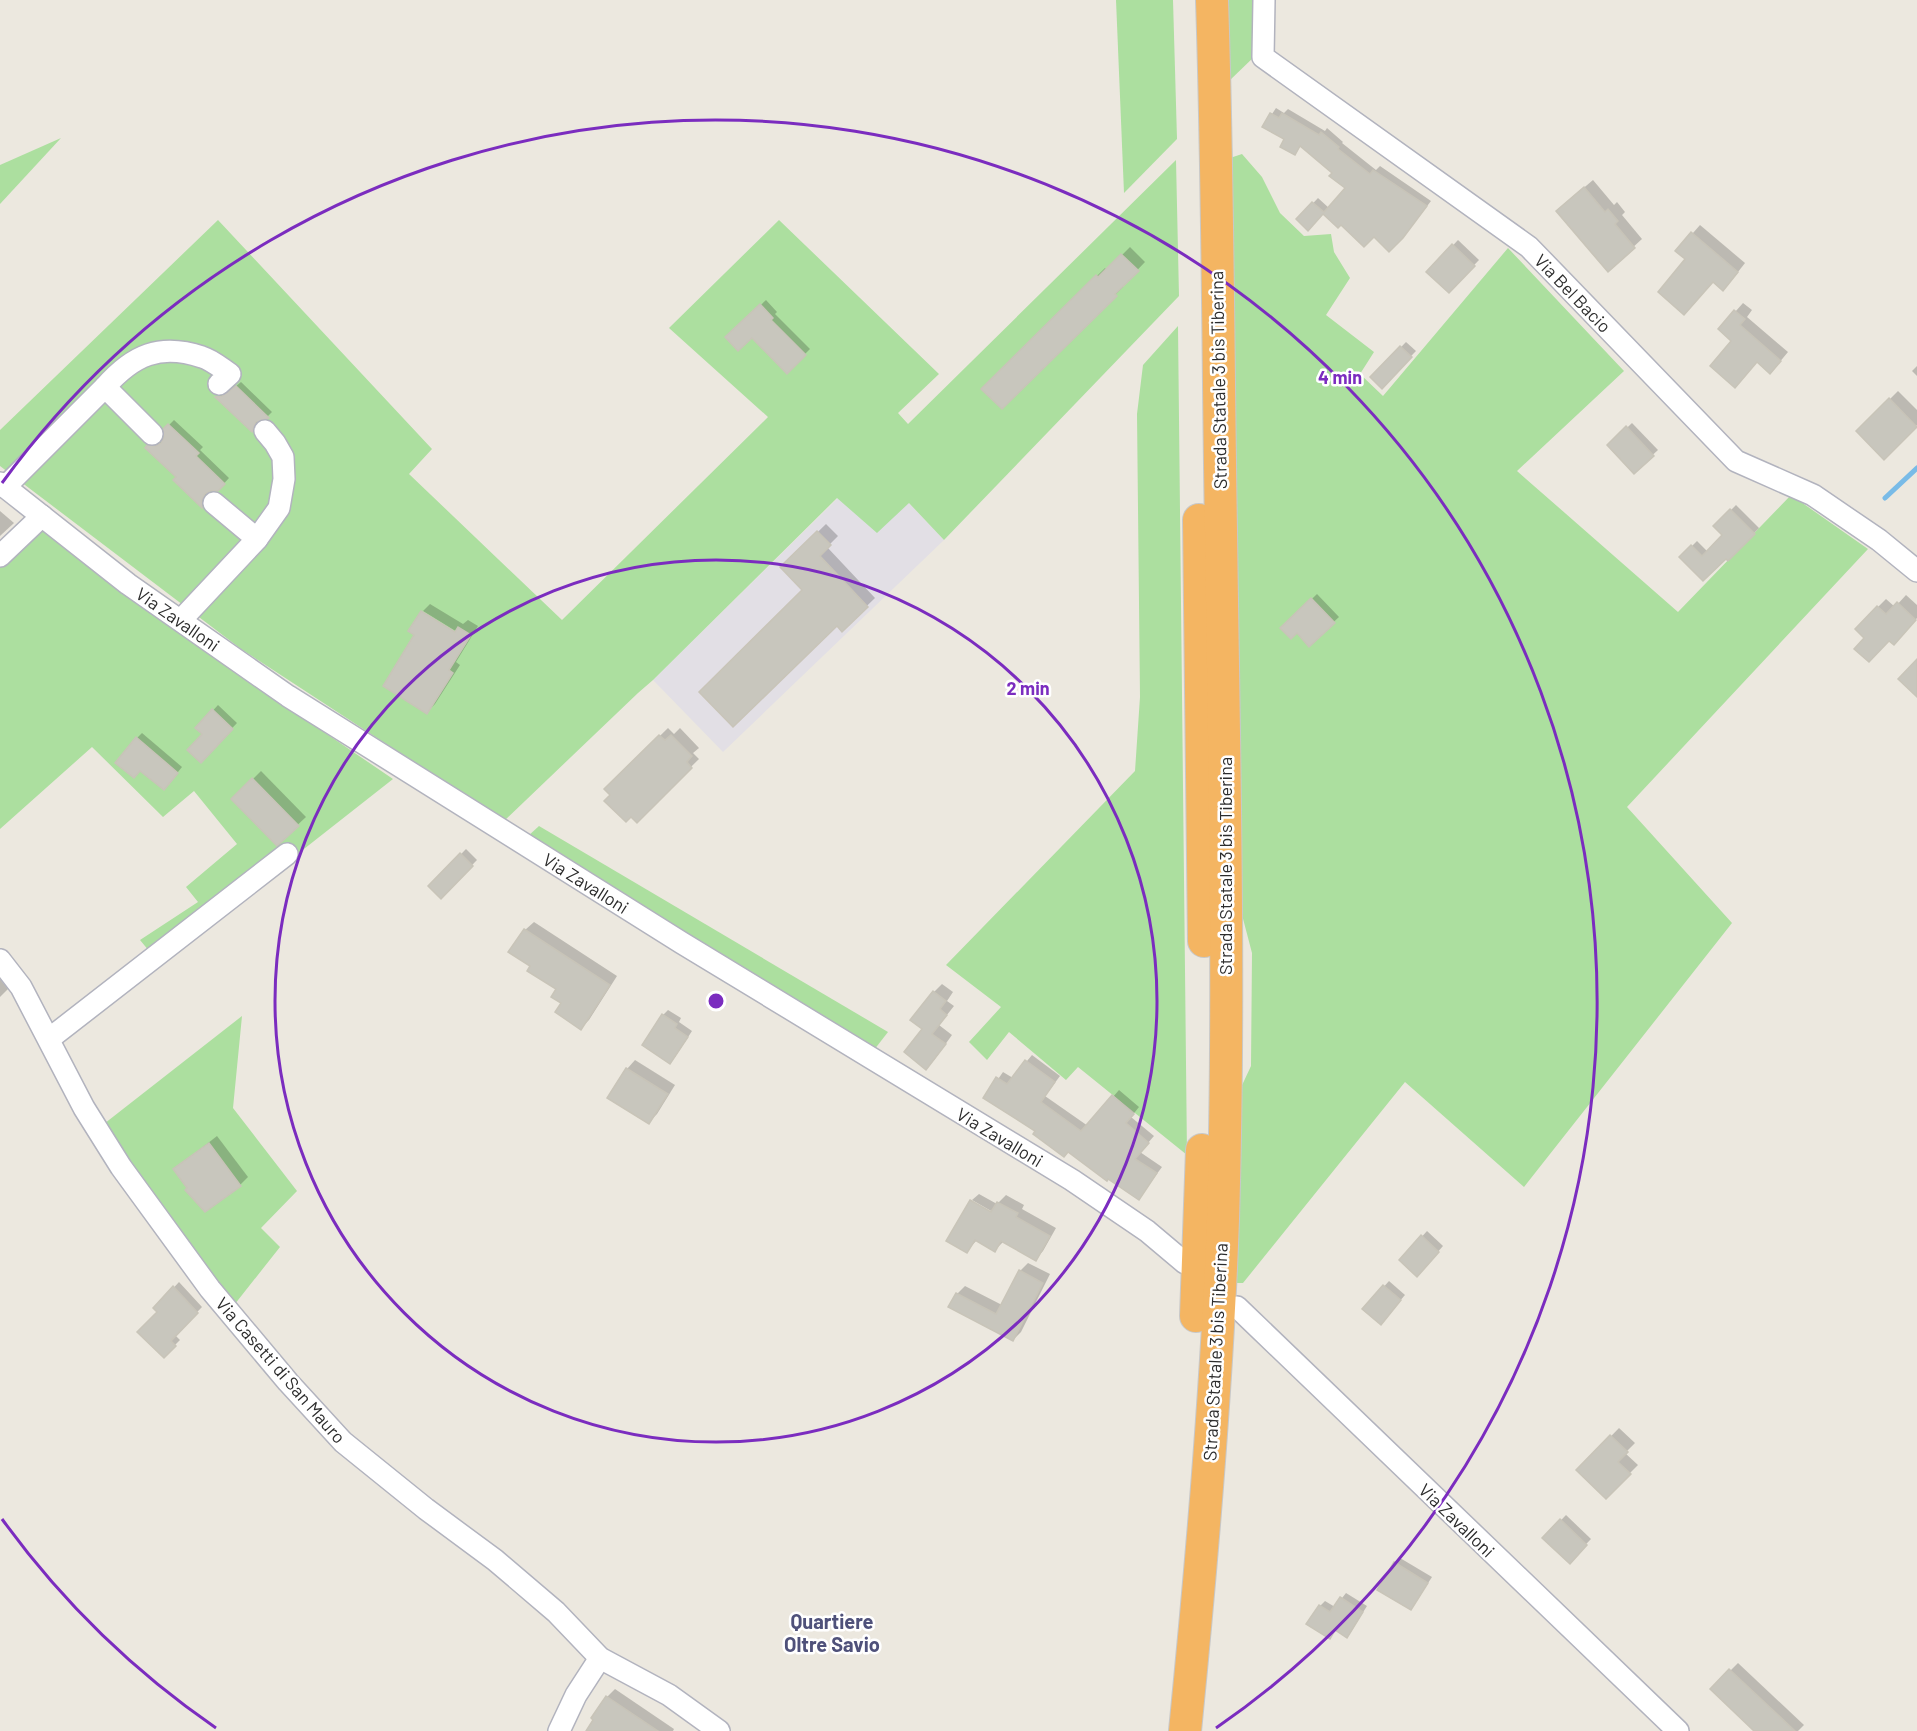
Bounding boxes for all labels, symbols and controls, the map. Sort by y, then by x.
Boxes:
street label: Via Bel Bacio [1530,249,1616,337]
street label: Strada Statale 3 bis Tiberina [1205,271,1231,489]
text: 4 min [1318,366,1362,388]
street label: Via Zavalloni [132,582,224,656]
text: 2 min [1006,677,1050,699]
street label: Strada Statale 3 bis Tiberina [1214,757,1236,975]
street label: Via Zavalloni [539,848,633,918]
centre of rings [706,991,726,1011]
street label: Via Zavalloni [953,1103,1047,1171]
street label: Strada Statale 3 bis Tiberina [1198,1243,1232,1461]
street label: Via Casetti di San Mauro [212,1292,350,1448]
street label: Via Zavalloni [1415,1478,1499,1562]
district label: Quartiere Oltre Savio [784,1609,880,1656]

